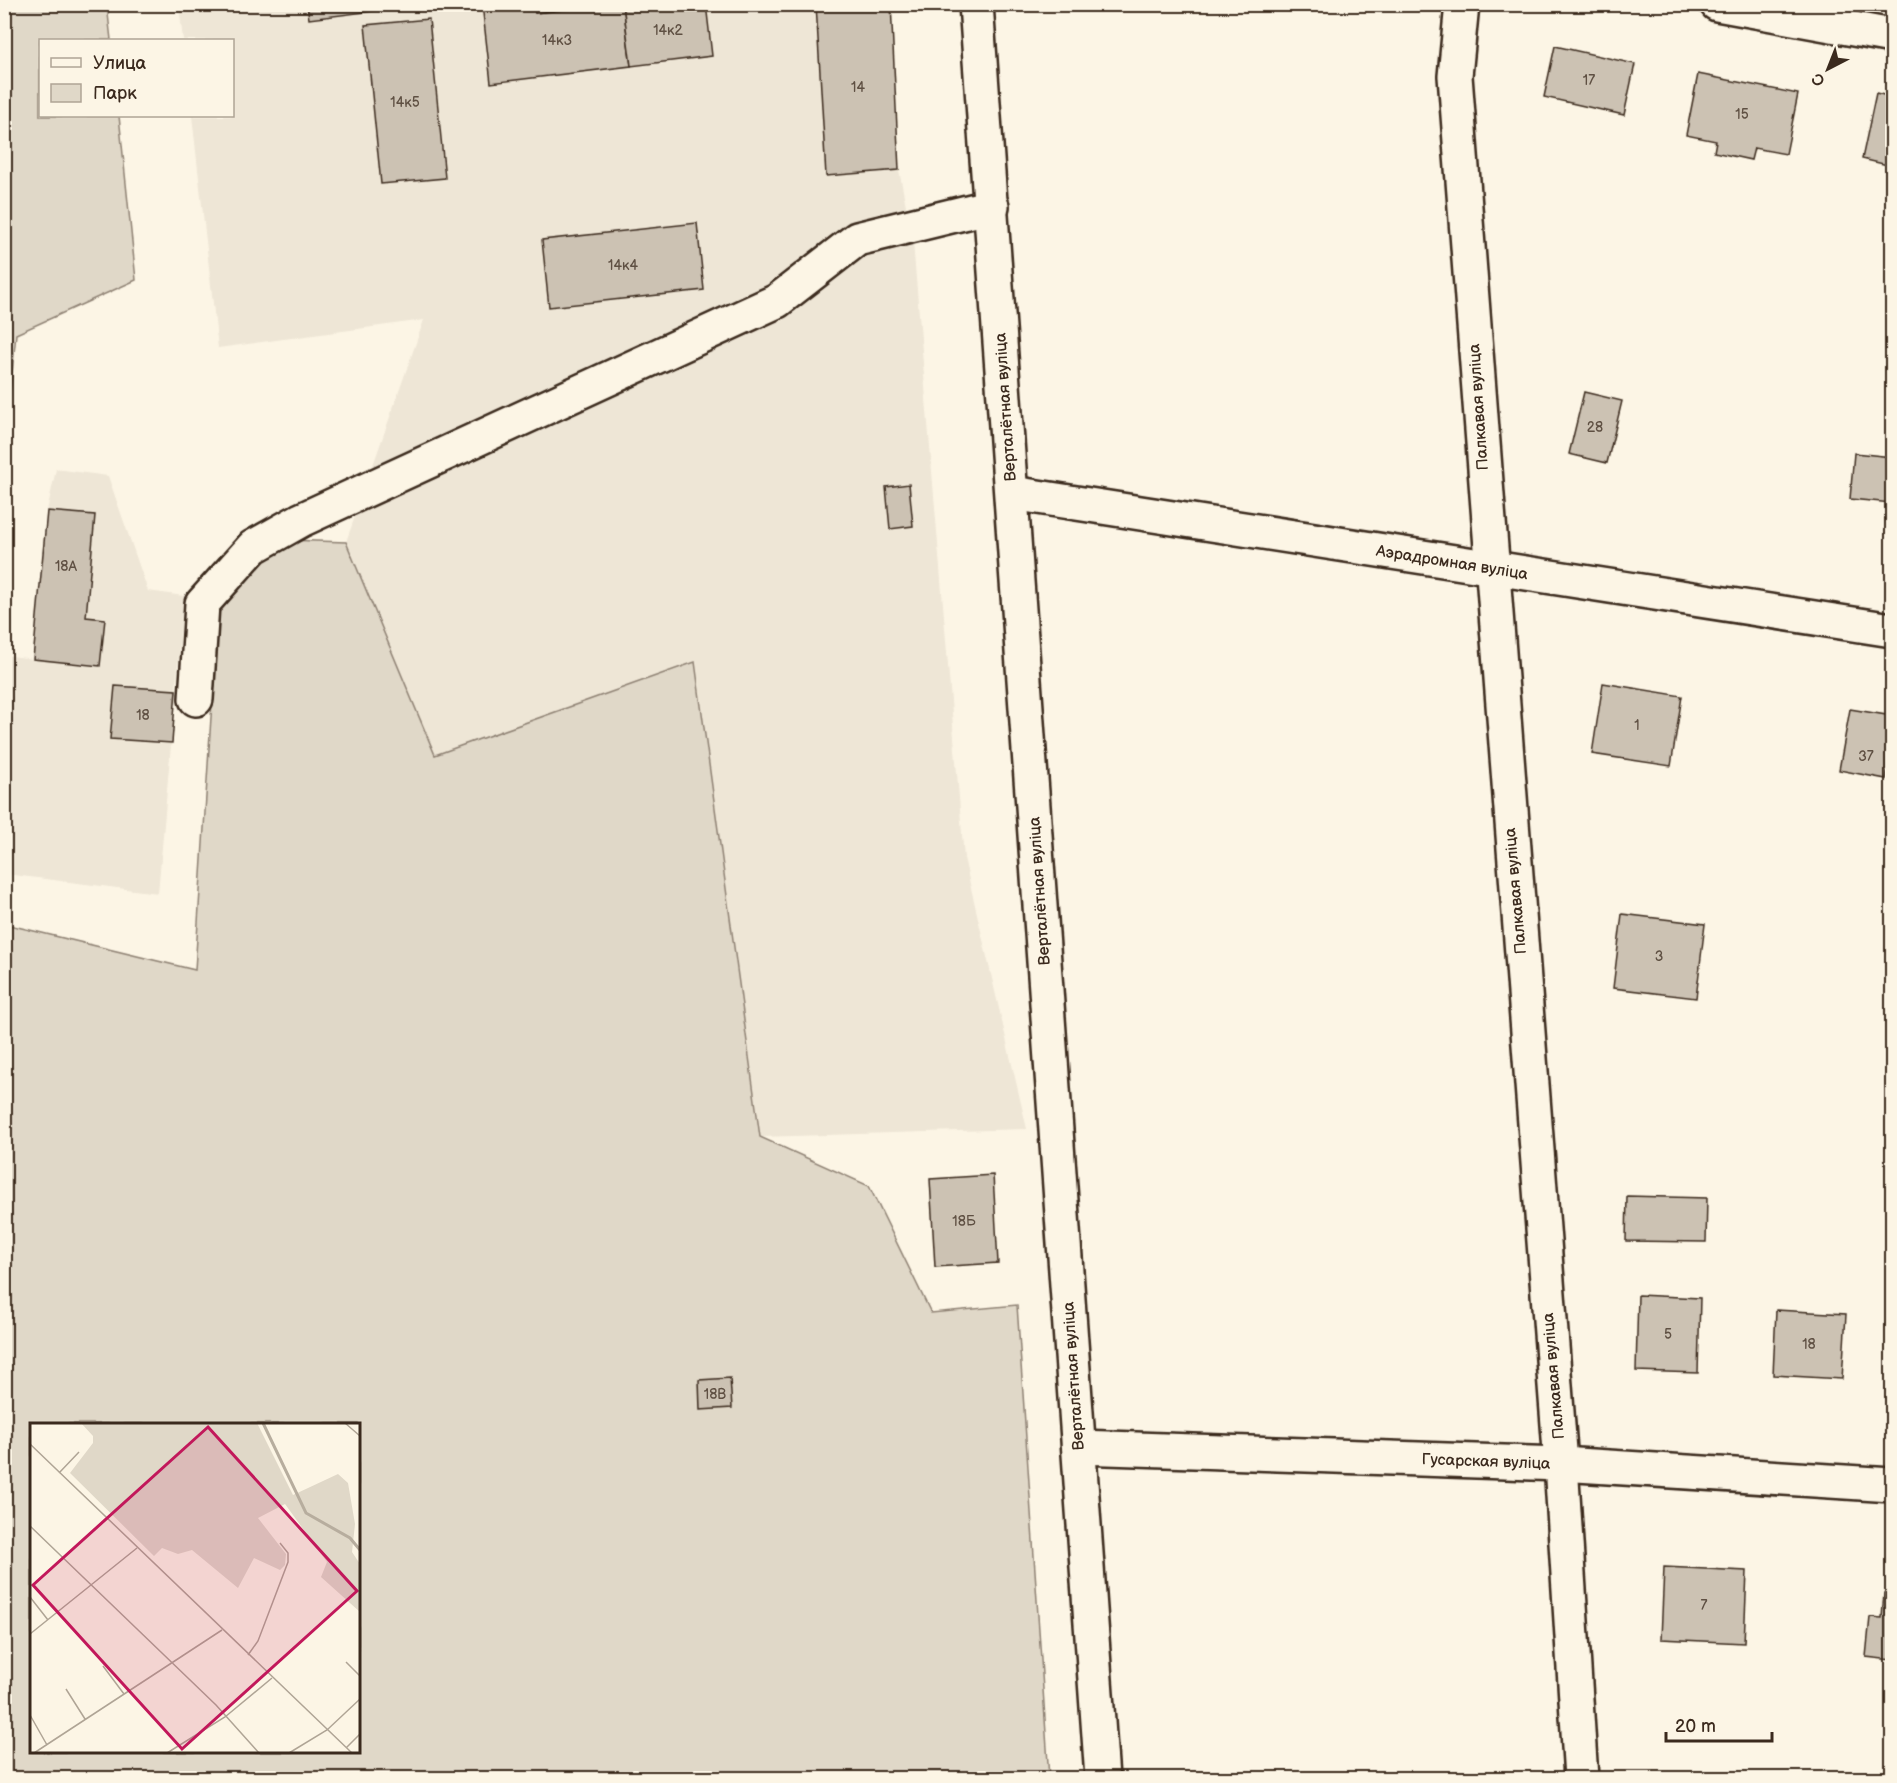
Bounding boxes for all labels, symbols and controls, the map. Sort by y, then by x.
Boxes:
house number: 14к2 [653,22,684,39]
house number: 14к3 [542,32,572,49]
legend [39,39,234,117]
north arrow [1798,39,1858,99]
text: Улица [93,53,147,74]
text: С [1808,68,1829,90]
house number: 17 [1583,72,1595,89]
house number: 14 [851,79,865,96]
text: Парк [93,83,137,104]
house number: 14к5 [390,94,420,111]
house number: 15 [1735,106,1749,123]
house number: 14к4 [608,257,638,274]
street label: Верталётная вуліца [991,331,1021,482]
street label: Палкавая вуліца [1465,343,1493,471]
house number: 28 [1587,419,1603,436]
street label: Аэрадромная вуліца [1374,541,1530,584]
house number: 18А [55,558,78,575]
house number: 18 [136,707,150,724]
house number: 1 [1634,717,1640,734]
house number: 37 [1858,748,1874,765]
street label: Верталётная вуліца [1025,815,1055,966]
street label: Палкавая вуліца [1501,826,1531,955]
house number: 3 [1655,948,1663,965]
house number: 18Б [952,1213,976,1230]
street label: Верталётная вуліца [1059,1300,1089,1451]
street label: Палкавая вуліца [1539,1311,1569,1440]
house number: 5 [1664,1326,1672,1343]
house number: 18 [1802,1336,1816,1353]
house number: 18В [704,1386,726,1403]
inset map [30,1423,360,1753]
street label: Гусарская вуліца [1421,1450,1551,1474]
house number: 7 [1701,1597,1708,1614]
scale bar [1666,1705,1772,1743]
text: 20 m [1675,1716,1716,1737]

